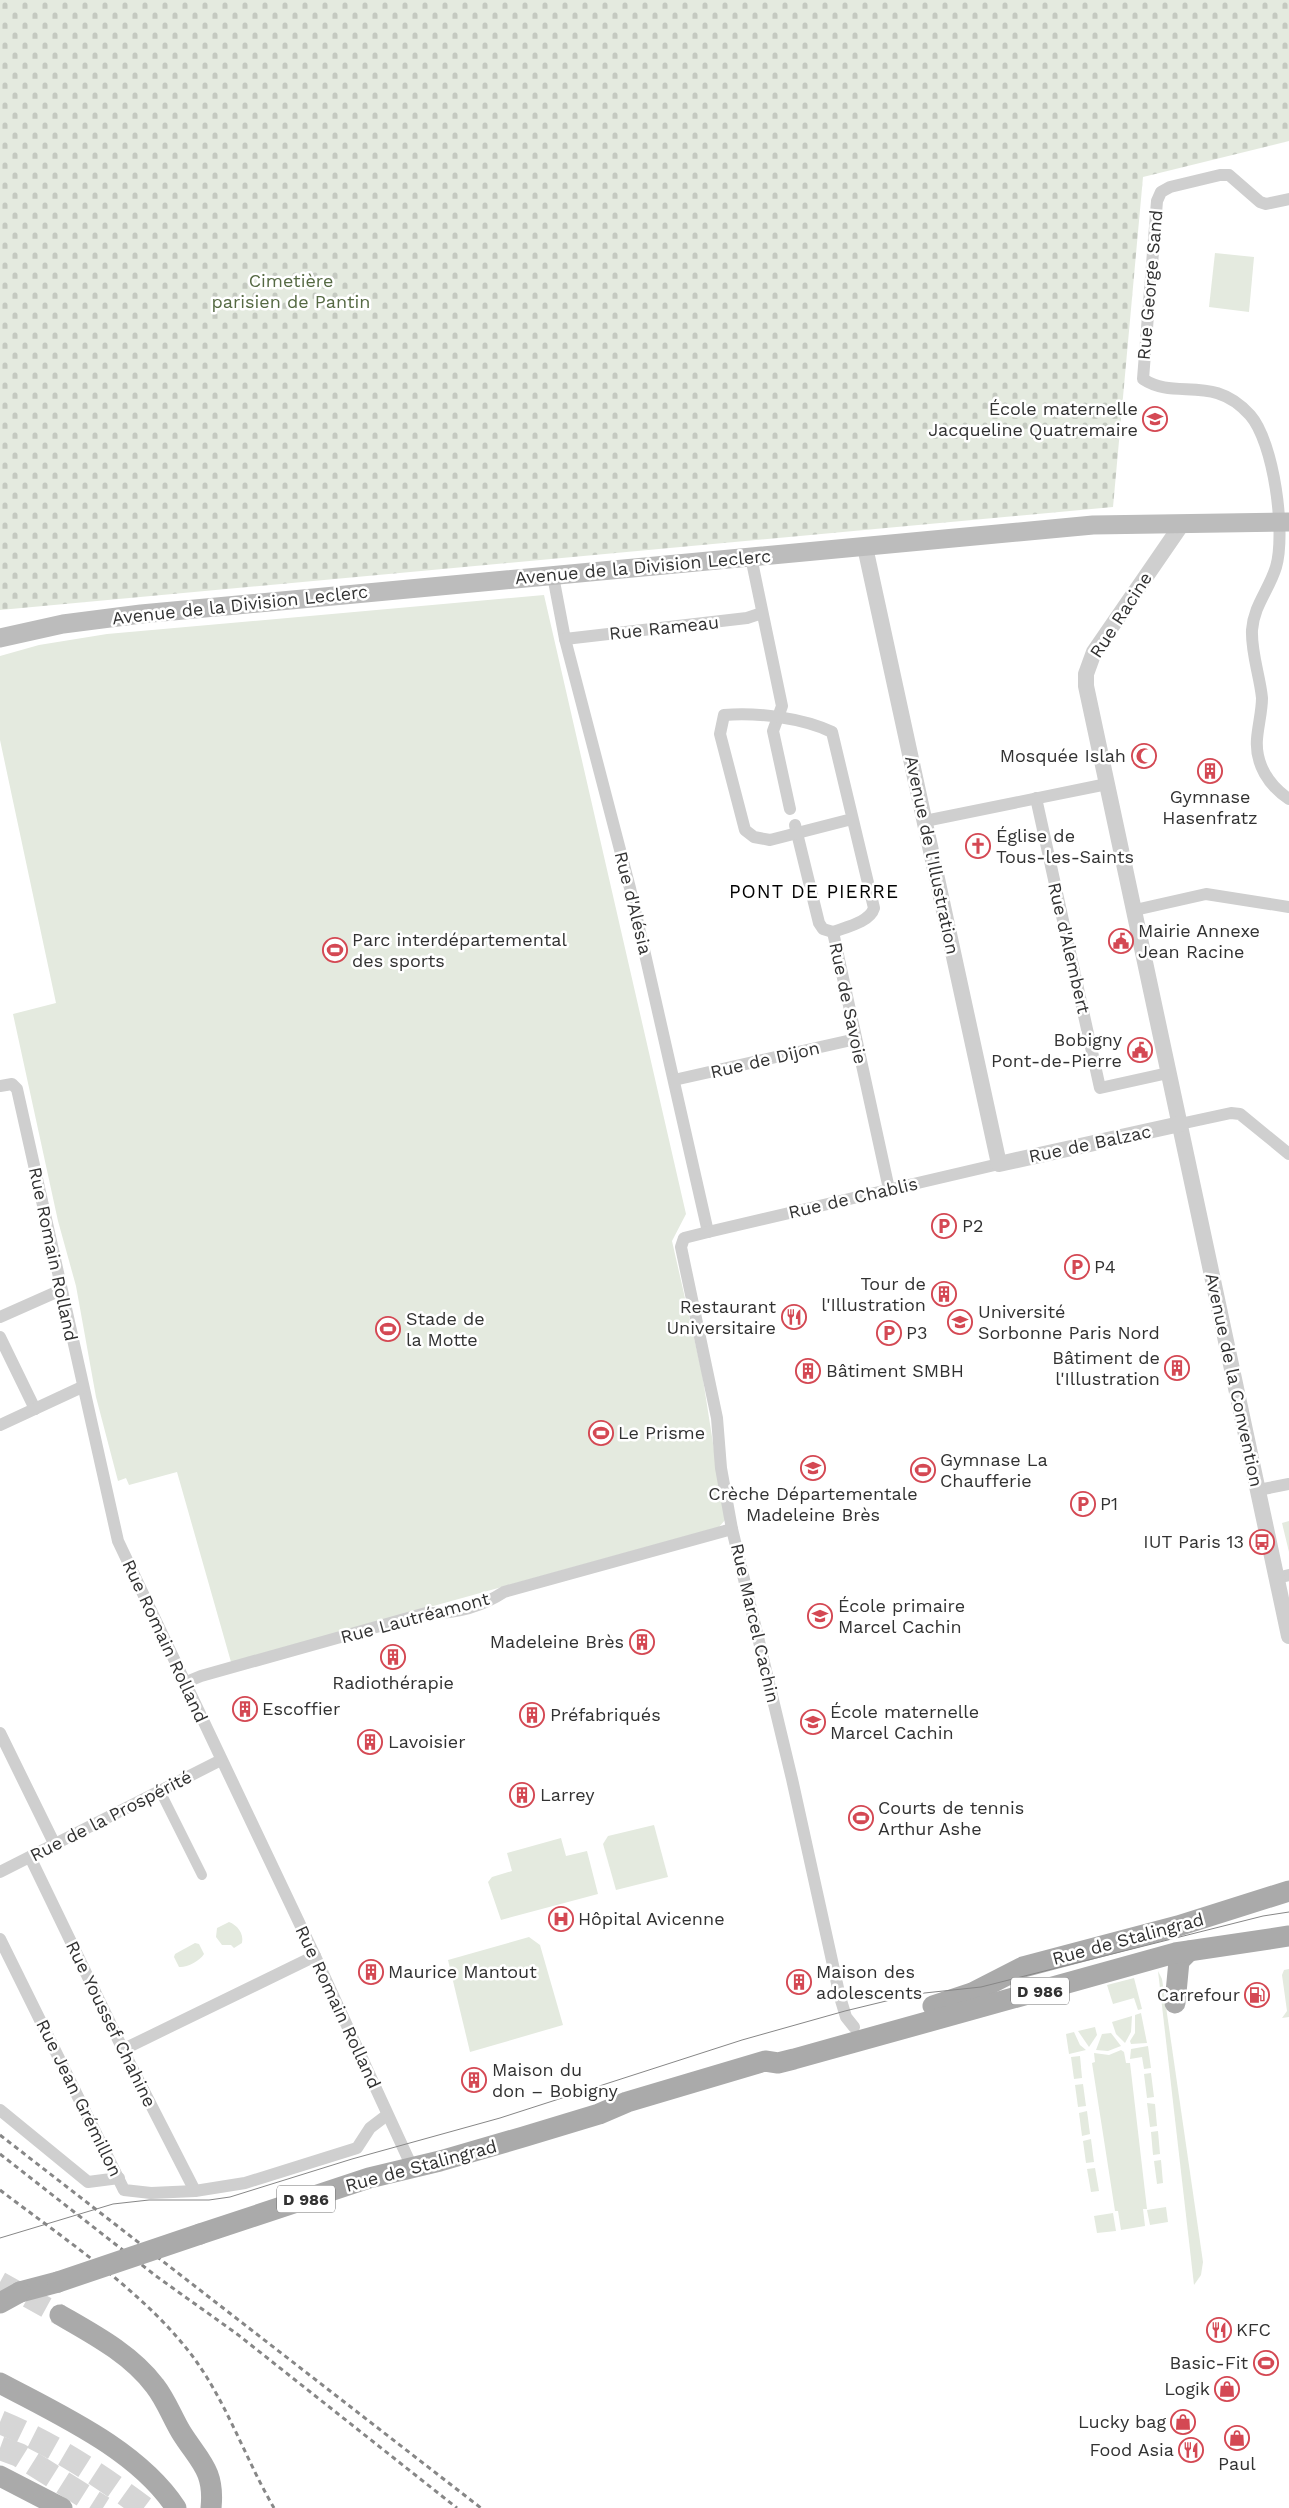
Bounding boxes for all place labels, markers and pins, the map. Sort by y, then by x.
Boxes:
place label: École maternelle Jacqueline Quatremaire [928,398,1138,440]
school or university icon: École maternelle Jacqueline Quatremaire [1142,406,1168,432]
mosque icon: Mosquée Islah [1131,743,1157,769]
place label: Mosquée Islah [1000,745,1126,766]
building icon: Gymnase Hasenfratz [1197,758,1223,784]
place label: Gymnase Hasenfratz [1162,786,1258,828]
place label: Église de Tous-les-Saints [996,825,1134,867]
church icon: Église de Tous-les-Saints [965,833,991,859]
place label: Mairie Annexe Jean Racine [1138,920,1260,962]
public building icon: Mairie Annexe Jean Racine [1108,928,1134,954]
place label: Parc interdépartemental des sports [352,929,567,971]
sports icon: Parc interdépartemental des sports [322,937,348,963]
place label: Bobigny Pont-de-Pierre [991,1029,1123,1071]
public building icon: Bobigny Pont-de-Pierre [1127,1037,1153,1063]
parking icon: P2 [931,1213,957,1239]
place label: P2 [962,1215,983,1236]
parking icon: P4 [1064,1254,1090,1280]
place label: P4 [1094,1256,1116,1277]
place label: Tour de l'Illustration [821,1273,926,1315]
building icon: Tour de l'Illustration [931,1281,957,1307]
place label: Restaurant Universitaire [666,1296,776,1338]
place label: Université Sorbonne Paris Nord [978,1301,1160,1343]
restaurant icon: Restaurant Universitaire [781,1304,807,1330]
place label: Stade de la Motte [406,1308,485,1350]
school or university icon: Université Sorbonne Paris Nord [947,1309,973,1335]
sports icon: Stade de la Motte [375,1316,401,1342]
parking icon: P3 [876,1320,902,1346]
place label: P3 [906,1322,927,1343]
place label: Bâtiment de l'Illustration [1052,1347,1160,1389]
building icon: Bâtiment de l'Illustration [1164,1355,1190,1381]
building icon: Bâtiment SMBH [795,1358,821,1384]
place label: Bâtiment SMBH [826,1360,964,1381]
sports icon: Le Prisme [588,1420,614,1446]
place label: Le Prisme [618,1422,705,1443]
place label: Gymnase La Chaufferie [940,1449,1048,1491]
school or university icon: Crèche Départementale Madeleine Brès [800,1455,826,1481]
sports icon: Gymnase La Chaufferie [910,1457,936,1483]
place label: Crèche Départementale Madeleine Brès [708,1483,918,1525]
parking icon: P1 [1070,1491,1096,1517]
place label: P1 [1100,1493,1118,1514]
bus stop icon: IUT Paris 13 [1249,1529,1275,1555]
place label: IUT Paris 13 [1143,1531,1244,1552]
place label: École primaire Marcel Cachin [838,1595,965,1637]
school or university icon: École primaire Marcel Cachin [807,1603,833,1629]
building icon: Madeleine Brès [629,1629,655,1655]
place label: Madeleine Brès [490,1631,624,1652]
building icon: Radiothérapie [380,1644,406,1670]
place label: Radiothérapie [332,1672,454,1693]
building icon: Escoffier [232,1696,258,1722]
place label: Escoffier [262,1698,340,1719]
place label: École maternelle Marcel Cachin [830,1701,979,1743]
building icon: Préfabriqués [519,1702,545,1728]
place label: Préfabriqués [550,1704,661,1725]
school or university icon: École maternelle Marcel Cachin [800,1709,826,1735]
building icon: Lavoisier [357,1729,383,1755]
place label: Lavoisier [388,1731,466,1752]
building icon: Larrey [509,1782,535,1808]
place label: Larrey [540,1784,595,1805]
place label: Courts de tennis Arthur Ashe [878,1797,1024,1839]
sports icon: Courts de tennis Arthur Ashe [848,1805,874,1831]
hospital icon: Hôpital Avicenne [548,1906,574,1932]
place label: Hôpital Avicenne [578,1908,725,1929]
building icon: Maurice Mantout [358,1959,384,1985]
place label: Maurice Mantout [388,1961,537,1982]
place label: Maison des adolescents [816,1961,922,2003]
building icon: Maison des adolescents [786,1969,812,1995]
fuel station icon: Carrefour [1244,1982,1270,2008]
place label: Carrefour [1157,1984,1240,2005]
place label: Maison du don – Bobigny [492,2059,619,2101]
building icon: Maison du don – Bobigny [461,2067,487,2093]
restaurant icon: KFC [1206,2317,1232,2343]
place label: KFC [1236,2319,1271,2340]
sports icon: Basic-Fit [1253,2350,1279,2376]
place label: Basic-Fit [1170,2352,1248,2373]
shop icon: Logik [1214,2376,1240,2402]
place label: Logik [1164,2378,1210,2399]
shop icon: Lucky bag [1170,2409,1196,2435]
place label: Lucky bag [1078,2411,1166,2432]
shop icon: Paul [1224,2425,1250,2451]
restaurant icon: Food Asia [1178,2437,1204,2463]
place label: Food Asia [1089,2439,1174,2460]
place label: Paul [1218,2453,1256,2474]

